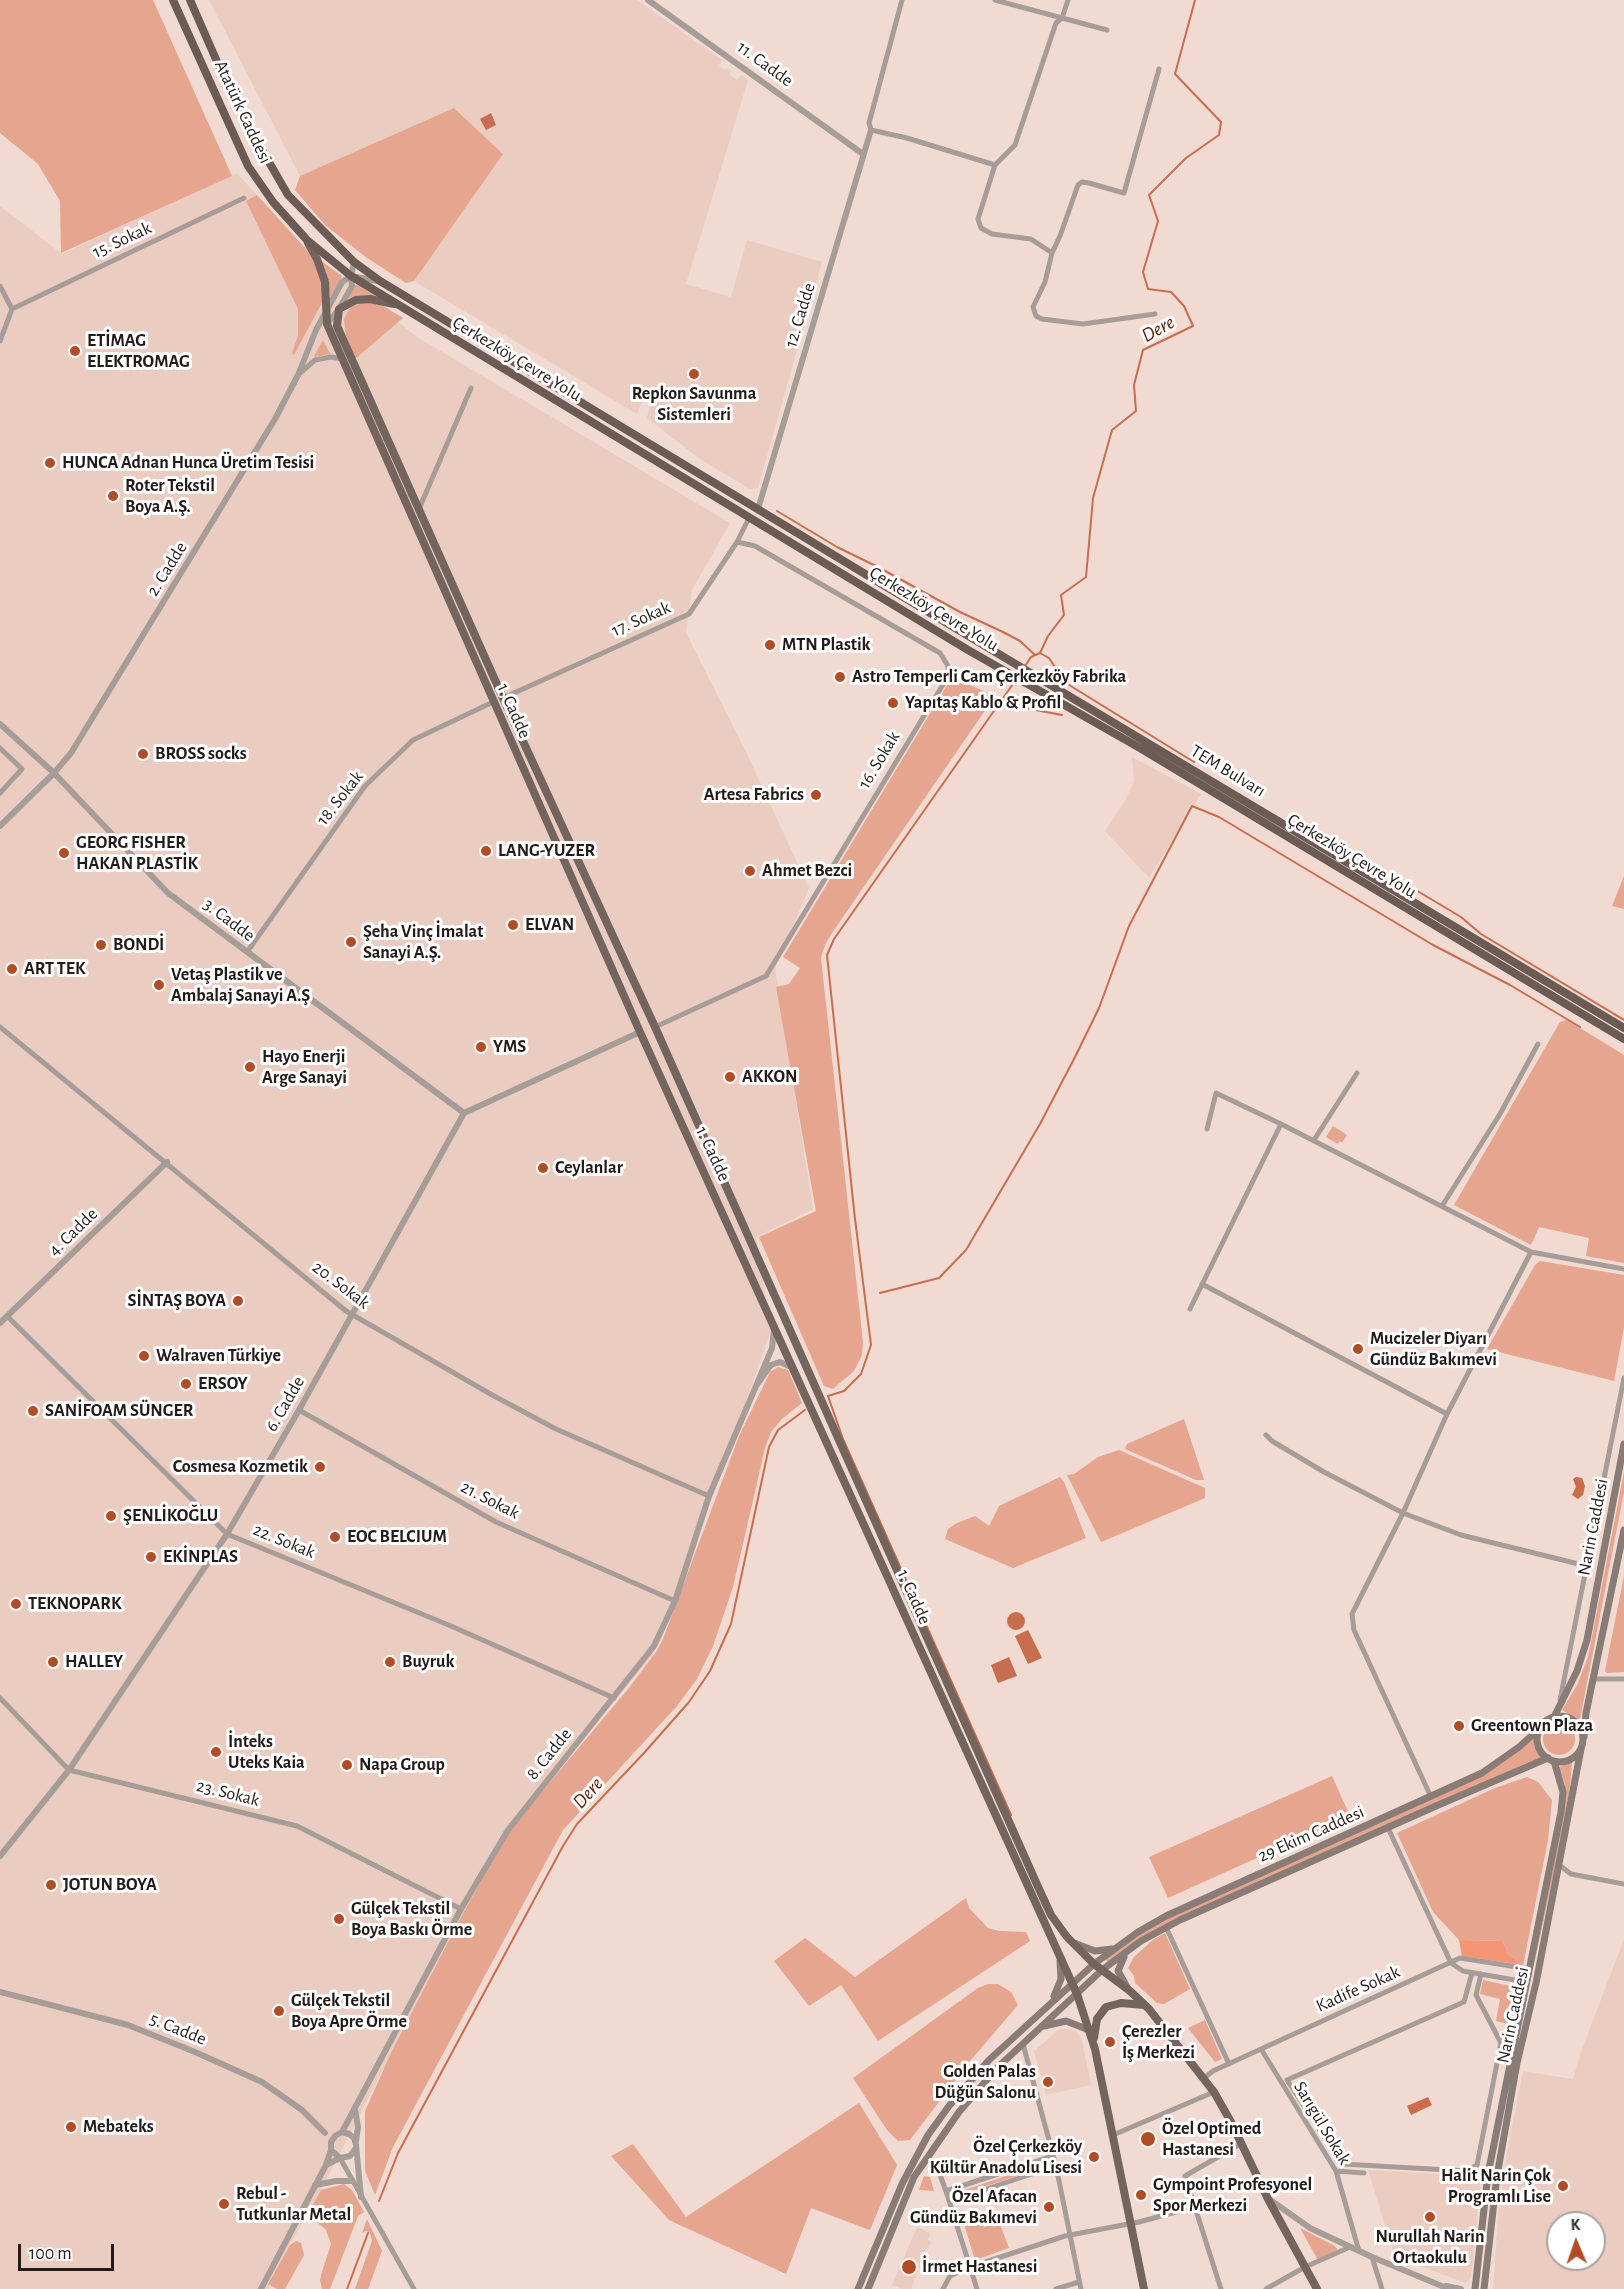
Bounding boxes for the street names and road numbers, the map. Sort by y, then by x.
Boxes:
street label: 11. Cadde [733,36,797,92]
street label: Atatürk Caddesi [210,57,276,167]
street label: 15. Sokak [89,217,155,263]
street label: 12. Cadde [780,280,820,350]
street label: Çerkezköy Çevre Yolu [449,312,585,406]
street label: 2. Cadde [142,538,192,600]
street label: Çerkezköy Çevre Yolu [866,562,1002,656]
street label: 17. Sokak [608,596,674,642]
street label: 1. Cadde [492,680,536,742]
street label: 16. Sokak [853,727,905,793]
street label: TEM Bulvarı [1187,740,1269,802]
street label: 18. Sokak [312,766,368,830]
street label: Çerkezköy Çevre Yolu [1284,809,1420,903]
street label: 3. Cadde [199,894,259,946]
street label: 1. Cadde [691,1123,735,1185]
street label: 4. Cadde [44,1203,102,1261]
street label: 20. Sokak [308,1256,374,1314]
street label: 6. Cadde [261,1373,309,1435]
street label: 21. Sokak [457,1476,523,1524]
street label: Narin Caddesi [1573,1477,1613,1577]
street label: 22. Sokak [250,1519,318,1563]
street label: 1. Cadde [892,1566,936,1628]
street label: 8. Cadde [522,1724,576,1784]
street label: 23. Sokak [194,1775,262,1811]
street label: 29 Ekim Caddesi [1255,1801,1367,1867]
street label: Kadife Sokak [1313,1961,1403,2017]
street label: Narin Caddesi [1492,1965,1534,2065]
street label: 5. Cadde [147,2008,209,2050]
street label: Sarıgül Sokak [1289,2078,1355,2168]

